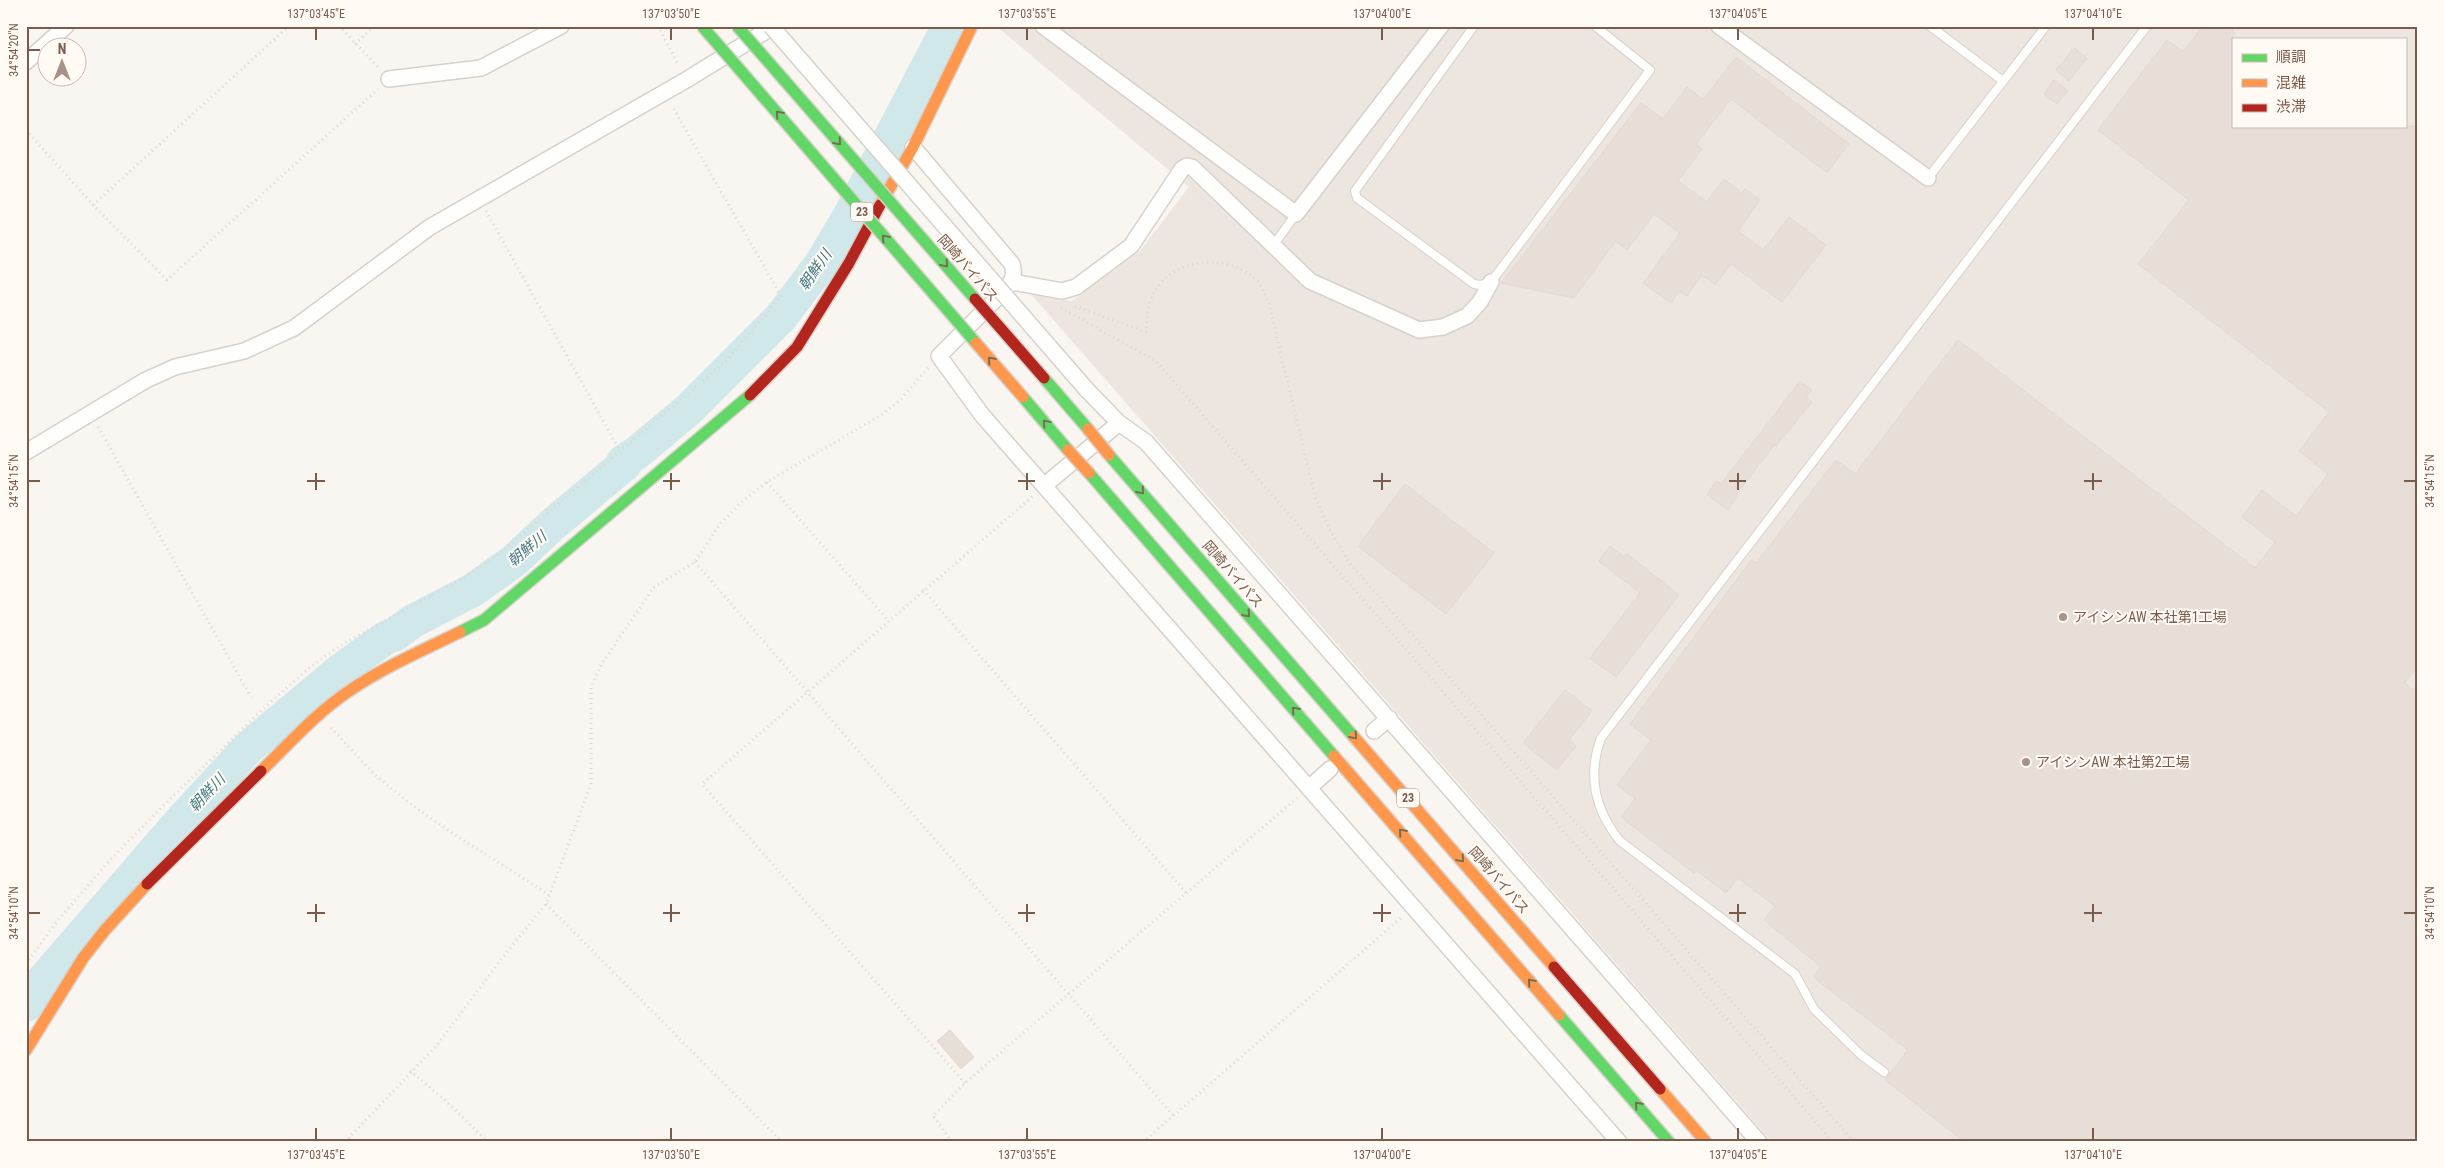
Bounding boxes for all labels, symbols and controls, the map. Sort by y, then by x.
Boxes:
text: 137°03'45"E [287,7,345,21]
text: 137°03'50"E [642,7,700,21]
text: 137°03'55"E [998,7,1056,21]
text: 137°04'00"E [1353,7,1411,21]
text: 137°04'05"E [1709,7,1767,21]
text: 137°04'10"E [2064,7,2122,21]
text: 34°54'20"N [7,23,21,77]
north arrow [38,38,88,88]
legend [2232,38,2406,128]
text: N [58,41,66,57]
text: 順調 [2276,48,2306,66]
text: 混雑 [2276,74,2306,92]
text: 渋滞 [2276,98,2306,116]
one-way arrow [776,111,785,120]
one-way arrow [833,136,841,145]
road number: 23 [851,202,873,222]
street label: 岡崎バイパス [934,231,1002,305]
one-way arrow [881,234,890,243]
water label: 朝鮮川 [795,245,836,294]
one-way arrow [940,259,949,268]
one-way arrow [988,357,997,366]
one-way arrow [1042,420,1051,429]
text: 34°54'15"N [7,454,21,508]
text: 34°54'15"N [2423,454,2437,508]
one-way arrow [1135,486,1144,495]
water label: 朝鮮川 [504,526,552,570]
street label: 岡崎バイパス [1199,537,1267,611]
one-way arrow [1242,608,1250,617]
place label: アイシンAW 本社第1工場 [2073,609,2227,625]
marker: アイシンAW 本社第1工場 [2057,611,2069,623]
one-way arrow [1293,707,1301,716]
one-way arrow [1348,731,1357,740]
place label: アイシンAW 本社第2工場 [2036,754,2190,770]
marker: アイシンAW 本社第2工場 [2020,756,2032,768]
water label: 朝鮮川 [185,769,230,816]
road number: 23 [1397,788,1419,808]
one-way arrow [1399,829,1408,838]
street label: 岡崎バイパス [1465,843,1533,917]
one-way arrow [1455,853,1464,862]
text: 34°54'10"N [7,886,21,940]
text: 34°54'10"N [2423,886,2437,940]
one-way arrow [1528,978,1537,987]
one-way arrow [1634,1101,1643,1110]
text: 137°03'45"E [287,1148,345,1162]
text: 137°03'50"E [642,1148,700,1162]
text: 137°03'55"E [998,1148,1056,1162]
text: 137°04'00"E [1353,1148,1411,1162]
text: 137°04'05"E [1709,1148,1767,1162]
text: 137°04'10"E [2064,1148,2122,1162]

